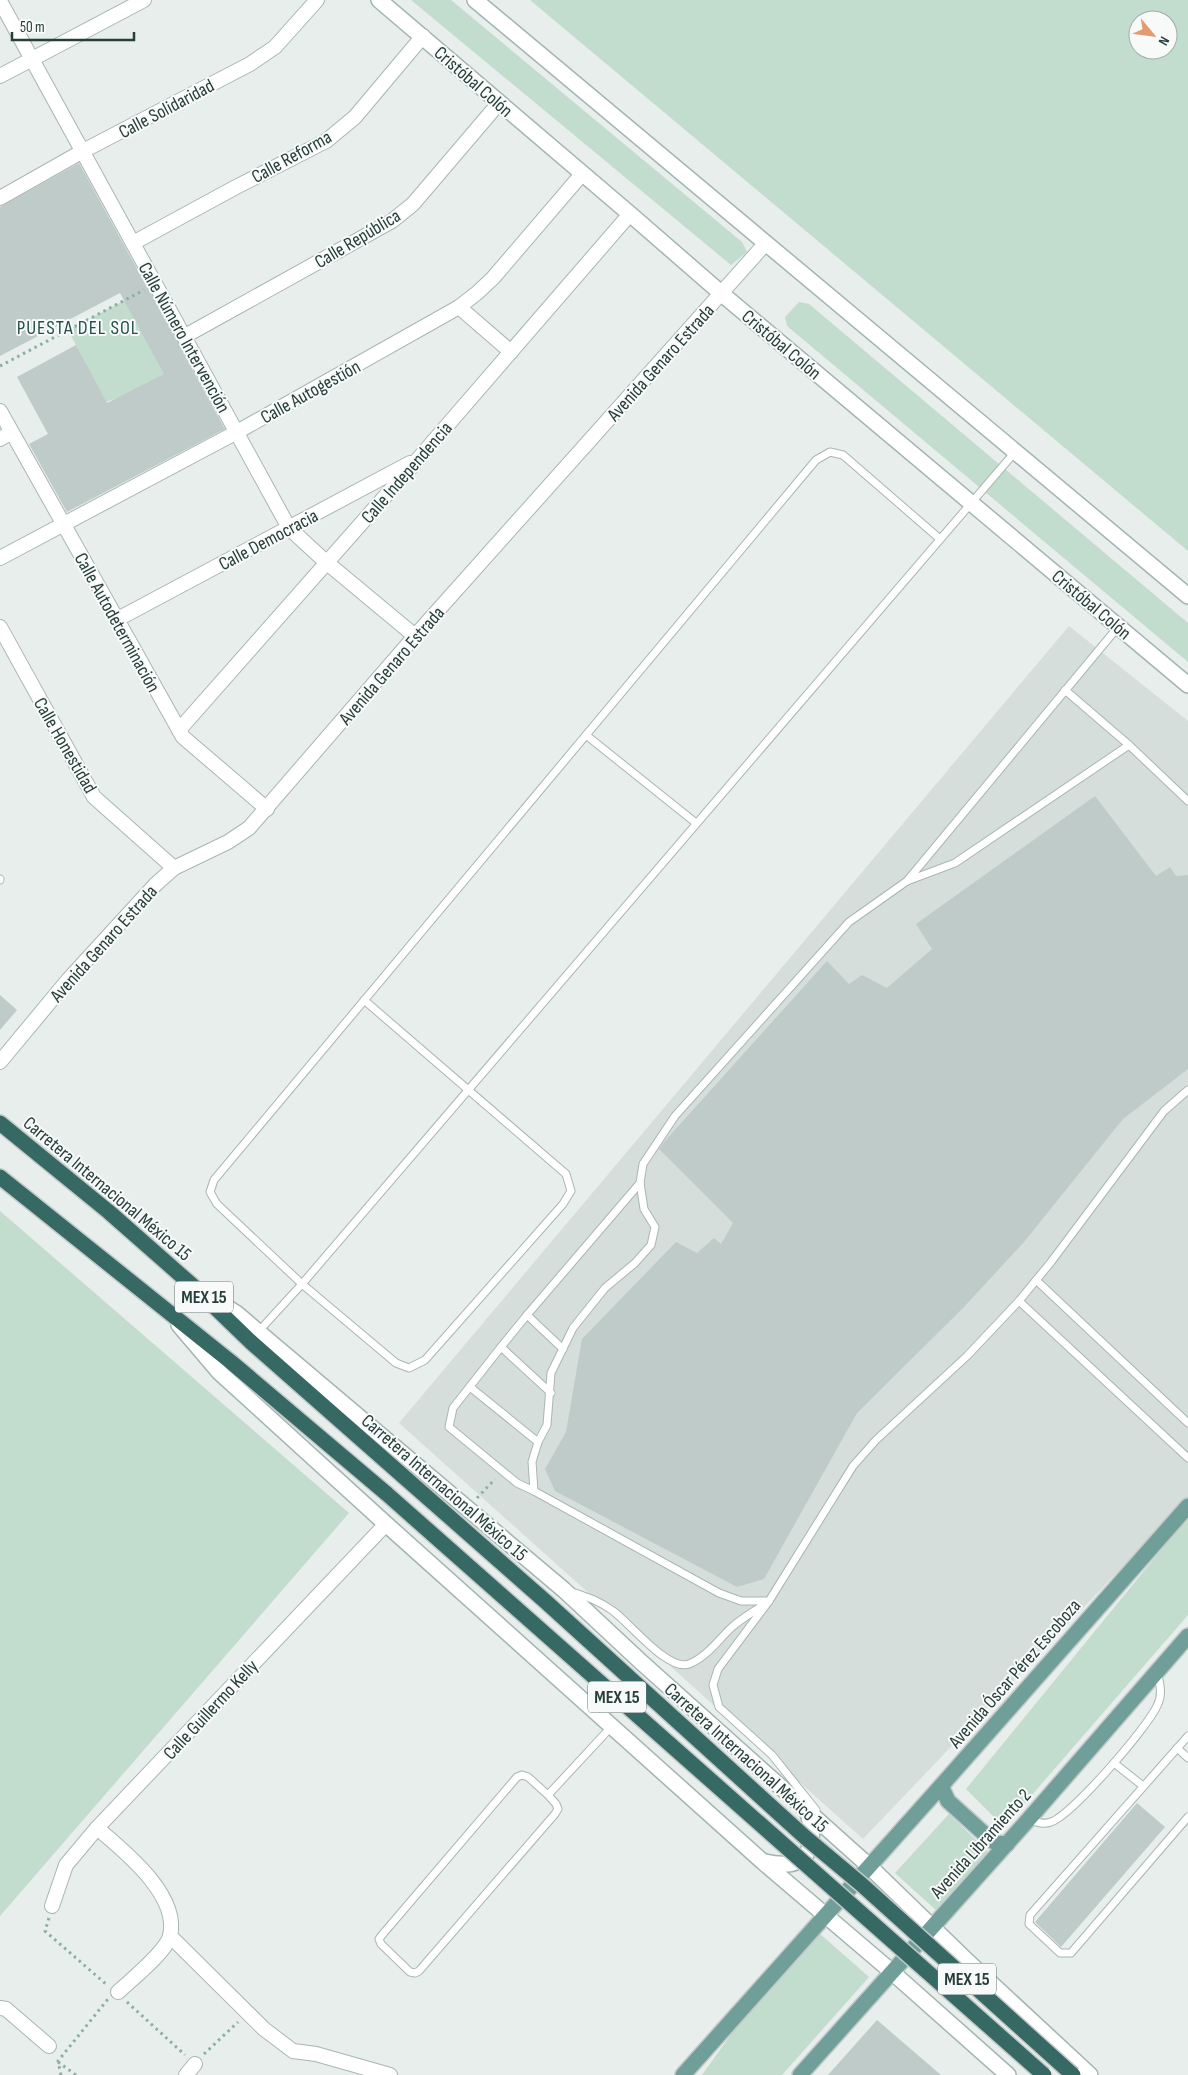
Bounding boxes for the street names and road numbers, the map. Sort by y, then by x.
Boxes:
street label: Cristóbal Colón [429,42,517,123]
street label: Calle Solidaridad [115,75,218,144]
street label: Calle Reforma [248,126,336,189]
street label: Calle República [311,205,405,274]
street label: Calle Número Intervención [133,258,235,417]
street label: Avenida Genaro Estrada [602,300,720,427]
street label: Cristóbal Colón [737,305,825,385]
street label: Calle Autogestión [257,355,365,429]
street label: Calle Independencia [357,417,458,529]
street label: Calle Democracia [215,504,322,576]
street label: Calle Autodeterminación [69,549,165,697]
street label: Cristóbal Colón [1047,565,1135,645]
street label: Avenida Genaro Estrada [334,602,450,731]
street label: Calle Honestidad [28,694,101,798]
street label: Avenida Genaro Estrada [45,881,163,1008]
street label: Carretera Internacional México 15 [18,1112,196,1266]
road number: MEX 15 [175,1281,233,1312]
street label: Carretera Internacional México 15 [356,1410,532,1567]
street label: Avenida Óscar Pérez Escoboza [943,1595,1086,1754]
street label: Calle Guillermo Kelly [159,1655,264,1765]
street label: Carretera Internacional México 15 [659,1678,833,1838]
road number: MEX 15 [588,1681,646,1712]
street label: Avenida Libramiento 2 [925,1784,1036,1904]
road number: MEX 15 [938,1964,996,1995]

